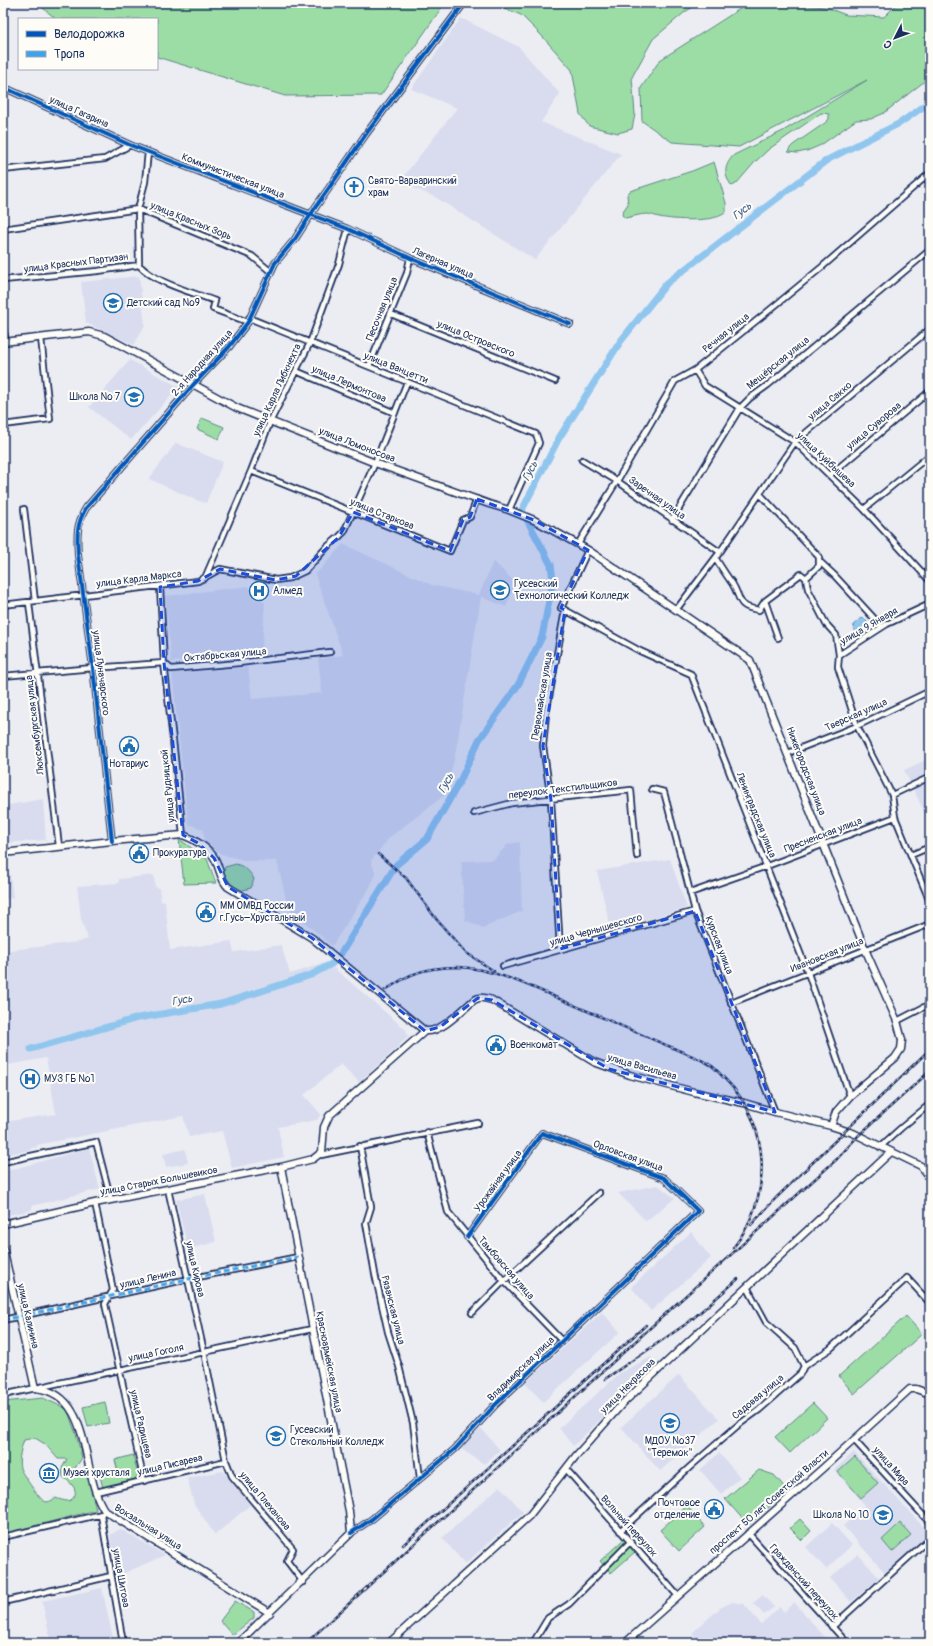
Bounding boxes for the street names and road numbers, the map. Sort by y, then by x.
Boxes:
street label: улица Гагарина [47,93,111,131]
street label: Коммунистическая улица [180,151,286,201]
street label: улица Красных Зорь [148,199,234,243]
street label: Лагерная улица [410,244,476,281]
street label: улица Красных Партизан [22,251,129,275]
street label: Песочная улица [364,275,400,343]
street label: Речная улица [700,310,752,355]
street label: улица Островского [434,318,517,360]
street label: 2-я Народная улица [169,327,235,399]
street label: Мещёрская улица [744,334,812,392]
street label: улица Карла Либкнехта [250,342,304,439]
street label: улица Ванцетти [361,349,430,387]
street label: улица Лермонтова [309,363,388,405]
street label: улица Сакко [805,379,855,423]
street label: улица Суворова [844,400,904,453]
street label: улица Ломоносова [316,425,397,465]
street label: улица Куйбышева [794,429,858,490]
street label: Заречная улица [626,474,688,522]
street label: улица Старкова [347,495,416,532]
street label: улица Карла Маркса [95,568,183,590]
street label: улица 9 Января [837,605,900,648]
street label: улица Луначарского [90,629,112,717]
street label: Октябрьская улица [183,645,267,665]
street label: Первомайская улица [529,651,555,741]
street label: Люксембургская улица [23,674,47,777]
street label: Тверская улица [823,696,889,734]
street label: Нижегородская улица [784,725,829,817]
street label: улица Рудницкой [158,749,178,824]
street label: Ленинградская улица [733,770,779,860]
street label: переулок Текстильщиков [508,776,618,802]
street label: Пресненская улица [782,815,864,855]
street label: улица Чернышевского [547,911,644,949]
street label: Курская улица [702,914,736,976]
street label: Ивановская улица [789,935,866,975]
street label: улица Васильева [605,1051,678,1083]
street label: Орловская улица [592,1138,665,1174]
street label: Урожайная улица [472,1148,525,1214]
street label: улица Старых Большевиков [98,1164,219,1198]
street label: Тамбовская улица [475,1234,537,1302]
street label: улица Кирова [183,1239,207,1298]
street label: улица Ленина [118,1267,177,1291]
street label: Рязанская улица [379,1274,407,1346]
street label: улица Калинина [14,1281,41,1350]
street label: Красноармейская улица [313,1310,345,1414]
street label: Владимирская улица [485,1334,557,1404]
street label: улица Гоголя [126,1341,185,1365]
street label: улица Некрасова [597,1356,658,1417]
street label: Садовая улица [730,1372,786,1422]
street label: улица Радищева [127,1388,155,1460]
street label: улица Мира [870,1443,912,1488]
street label: проспект 50 лет Советской Власти [707,1447,831,1557]
street label: улица Писарева [135,1452,204,1479]
street label: улица Плеханова [236,1468,293,1533]
street label: Вольный переулок [598,1493,660,1559]
street label: Вокзальная улица [112,1502,184,1553]
street label: Гражданский переулок [767,1542,841,1622]
street label: улица Шитова [110,1547,132,1609]

